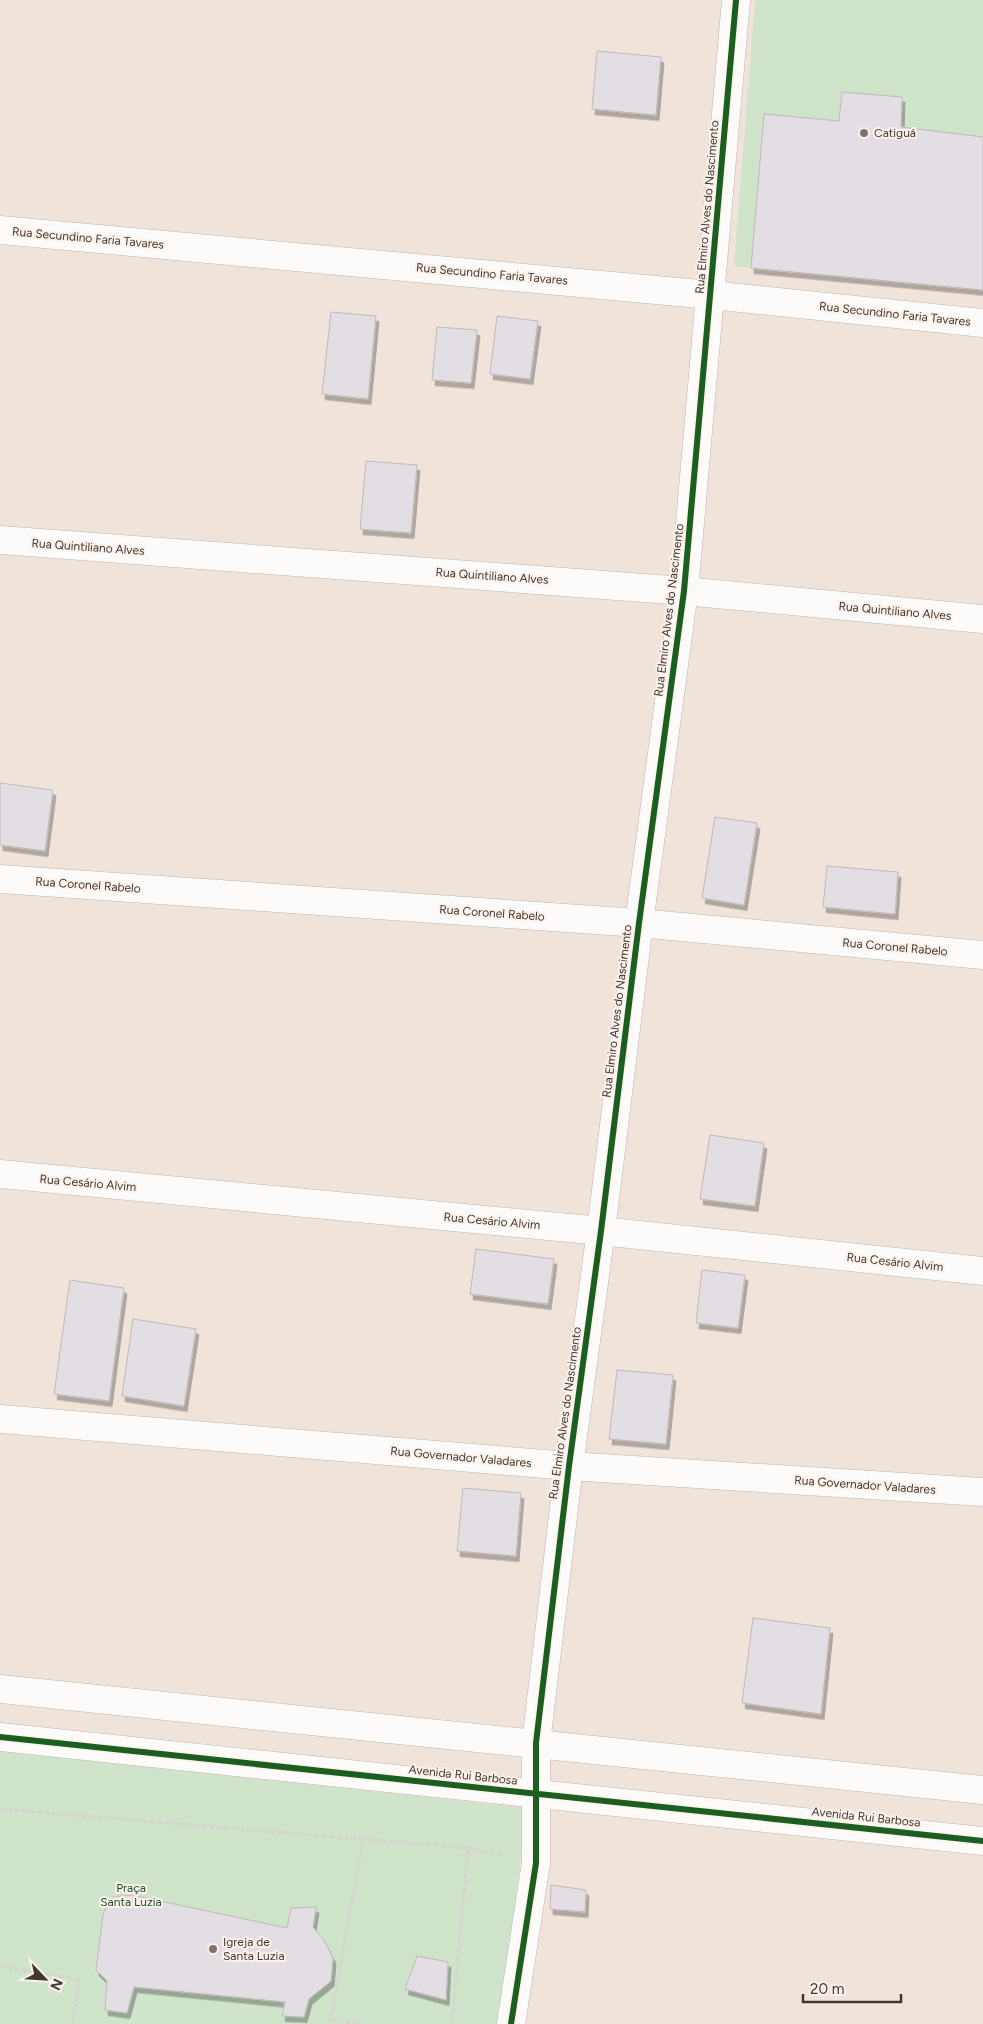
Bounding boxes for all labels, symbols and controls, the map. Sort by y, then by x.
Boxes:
street label: Rua Elmiro Alves do Nascimento [692,120,722,294]
place label: Catiguá [874,126,916,140]
marker: Catiguá [858,127,870,139]
street label: Rua Secundino Faria Tavares [12,224,165,252]
street label: Rua Secundino Faria Tavares [416,260,569,288]
street label: Rua Secundino Faria Tavares [819,299,972,329]
street label: Rua Elmiro Alves do Nascimento [651,523,687,697]
street label: Rua Quintiliano Alves [31,536,145,558]
street label: Rua Quintiliano Alves [435,565,549,587]
street label: Rua Quintiliano Alves [838,599,952,623]
street label: Rua Coronel Rabelo [35,874,141,896]
street label: Rua Coronel Rabelo [439,902,545,924]
street label: Rua Elmiro Alves do Nascimento [599,924,635,1098]
street label: Rua Coronel Rabelo [842,935,948,959]
street label: Rua Cesário Alvim [39,1172,137,1194]
street label: Rua Cesário Alvim [443,1210,541,1232]
street label: Rua Cesário Alvim [846,1250,944,1274]
street label: Rua Elmiro Alves do Nascimento [546,1326,584,1500]
street label: Rua Governador Valadares [390,1444,533,1470]
street label: Rua Governador Valadares [794,1473,937,1497]
street label: Avenida Rui Barbosa [408,1762,518,1788]
street label: Avenida Rui Barbosa [811,1804,921,1830]
park label: Praça Santa Luzia [100,1881,162,1909]
place label: Igreja de Santa Luzia [223,1935,285,1963]
marker: Igreja de Santa Luzia [207,1943,219,1955]
north arrow [20,1954,70,2004]
scale bar [803,1972,900,2004]
text: N [46,1976,66,1993]
text: 20 m [810,1980,844,1998]

